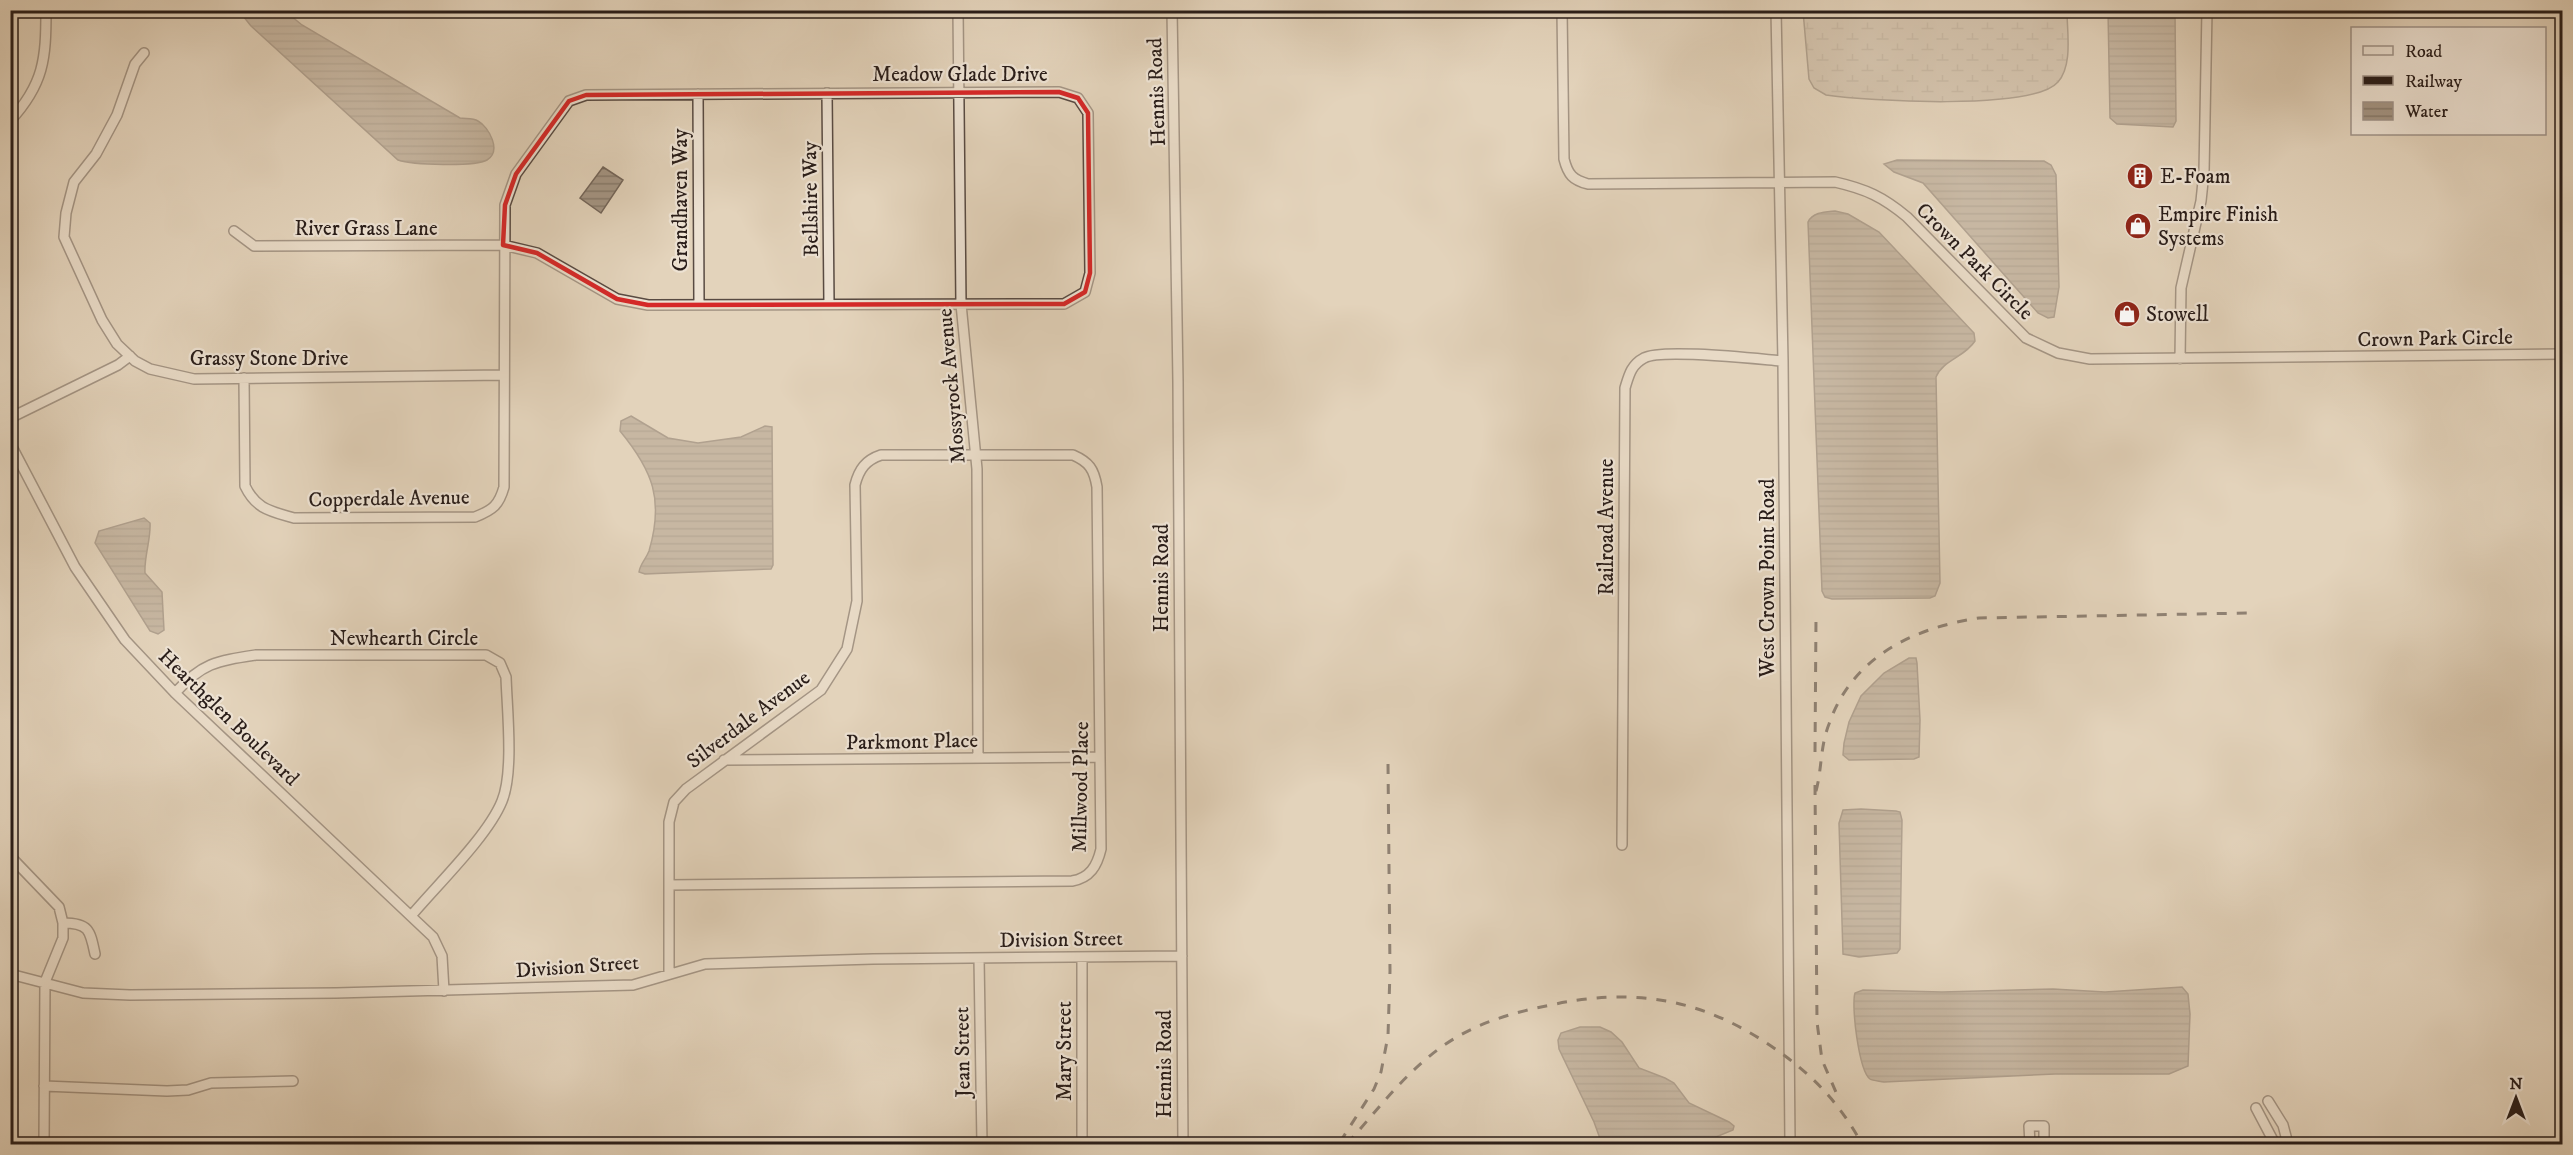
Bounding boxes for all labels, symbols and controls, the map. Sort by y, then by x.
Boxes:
legend [2351,27,2546,135]
street label: Hennis Road [1142,37,1172,147]
text: Road [2405,41,2442,63]
street label: Meadow Glade Drive [872,62,1048,88]
text: Railway [2405,71,2463,93]
text: Water [2404,101,2448,123]
street label: Grandhaven Way [668,128,694,271]
street label: Bellshire Way [797,140,825,257]
building icon: E-Foam [2125,161,2155,191]
place label: E-Foam [2160,164,2231,190]
street label: Crown Park Circle [1910,198,2039,326]
place label: Empire Finish Systems [2158,202,2278,252]
shop icon: Empire Finish Systems [2123,211,2153,241]
street label: River Grass Lane [294,216,438,242]
shop icon: Stowell [2112,299,2142,329]
place label: Stowell [2146,302,2209,328]
street label: Mossyrock Avenue [932,307,972,465]
street label: Crown Park Circle [2357,325,2513,353]
street label: Grassy Stone Drive [190,346,349,372]
street label: Railroad Avenue [1594,458,1620,596]
street label: West Crown Point Road [1755,478,1781,678]
street label: Copperdale Avenue [308,485,470,513]
street label: Hennis Road [1149,523,1175,632]
street label: Newhearth Circle [330,626,478,652]
street label: Hearthglen Boulevard [152,644,305,792]
street label: Silverdale Avenue [682,665,816,775]
street label: Millwood Place [1067,721,1095,853]
street label: Parkmont Place [846,728,979,756]
street label: Division Street [999,926,1123,954]
street label: Division Street [515,950,640,984]
street label: Mary Street [1052,1001,1078,1101]
street label: Jean Street [949,1006,977,1100]
street label: Hennis Road [1152,1009,1178,1118]
north arrow [2486,1068,2546,1128]
text: N [2509,1074,2523,1094]

